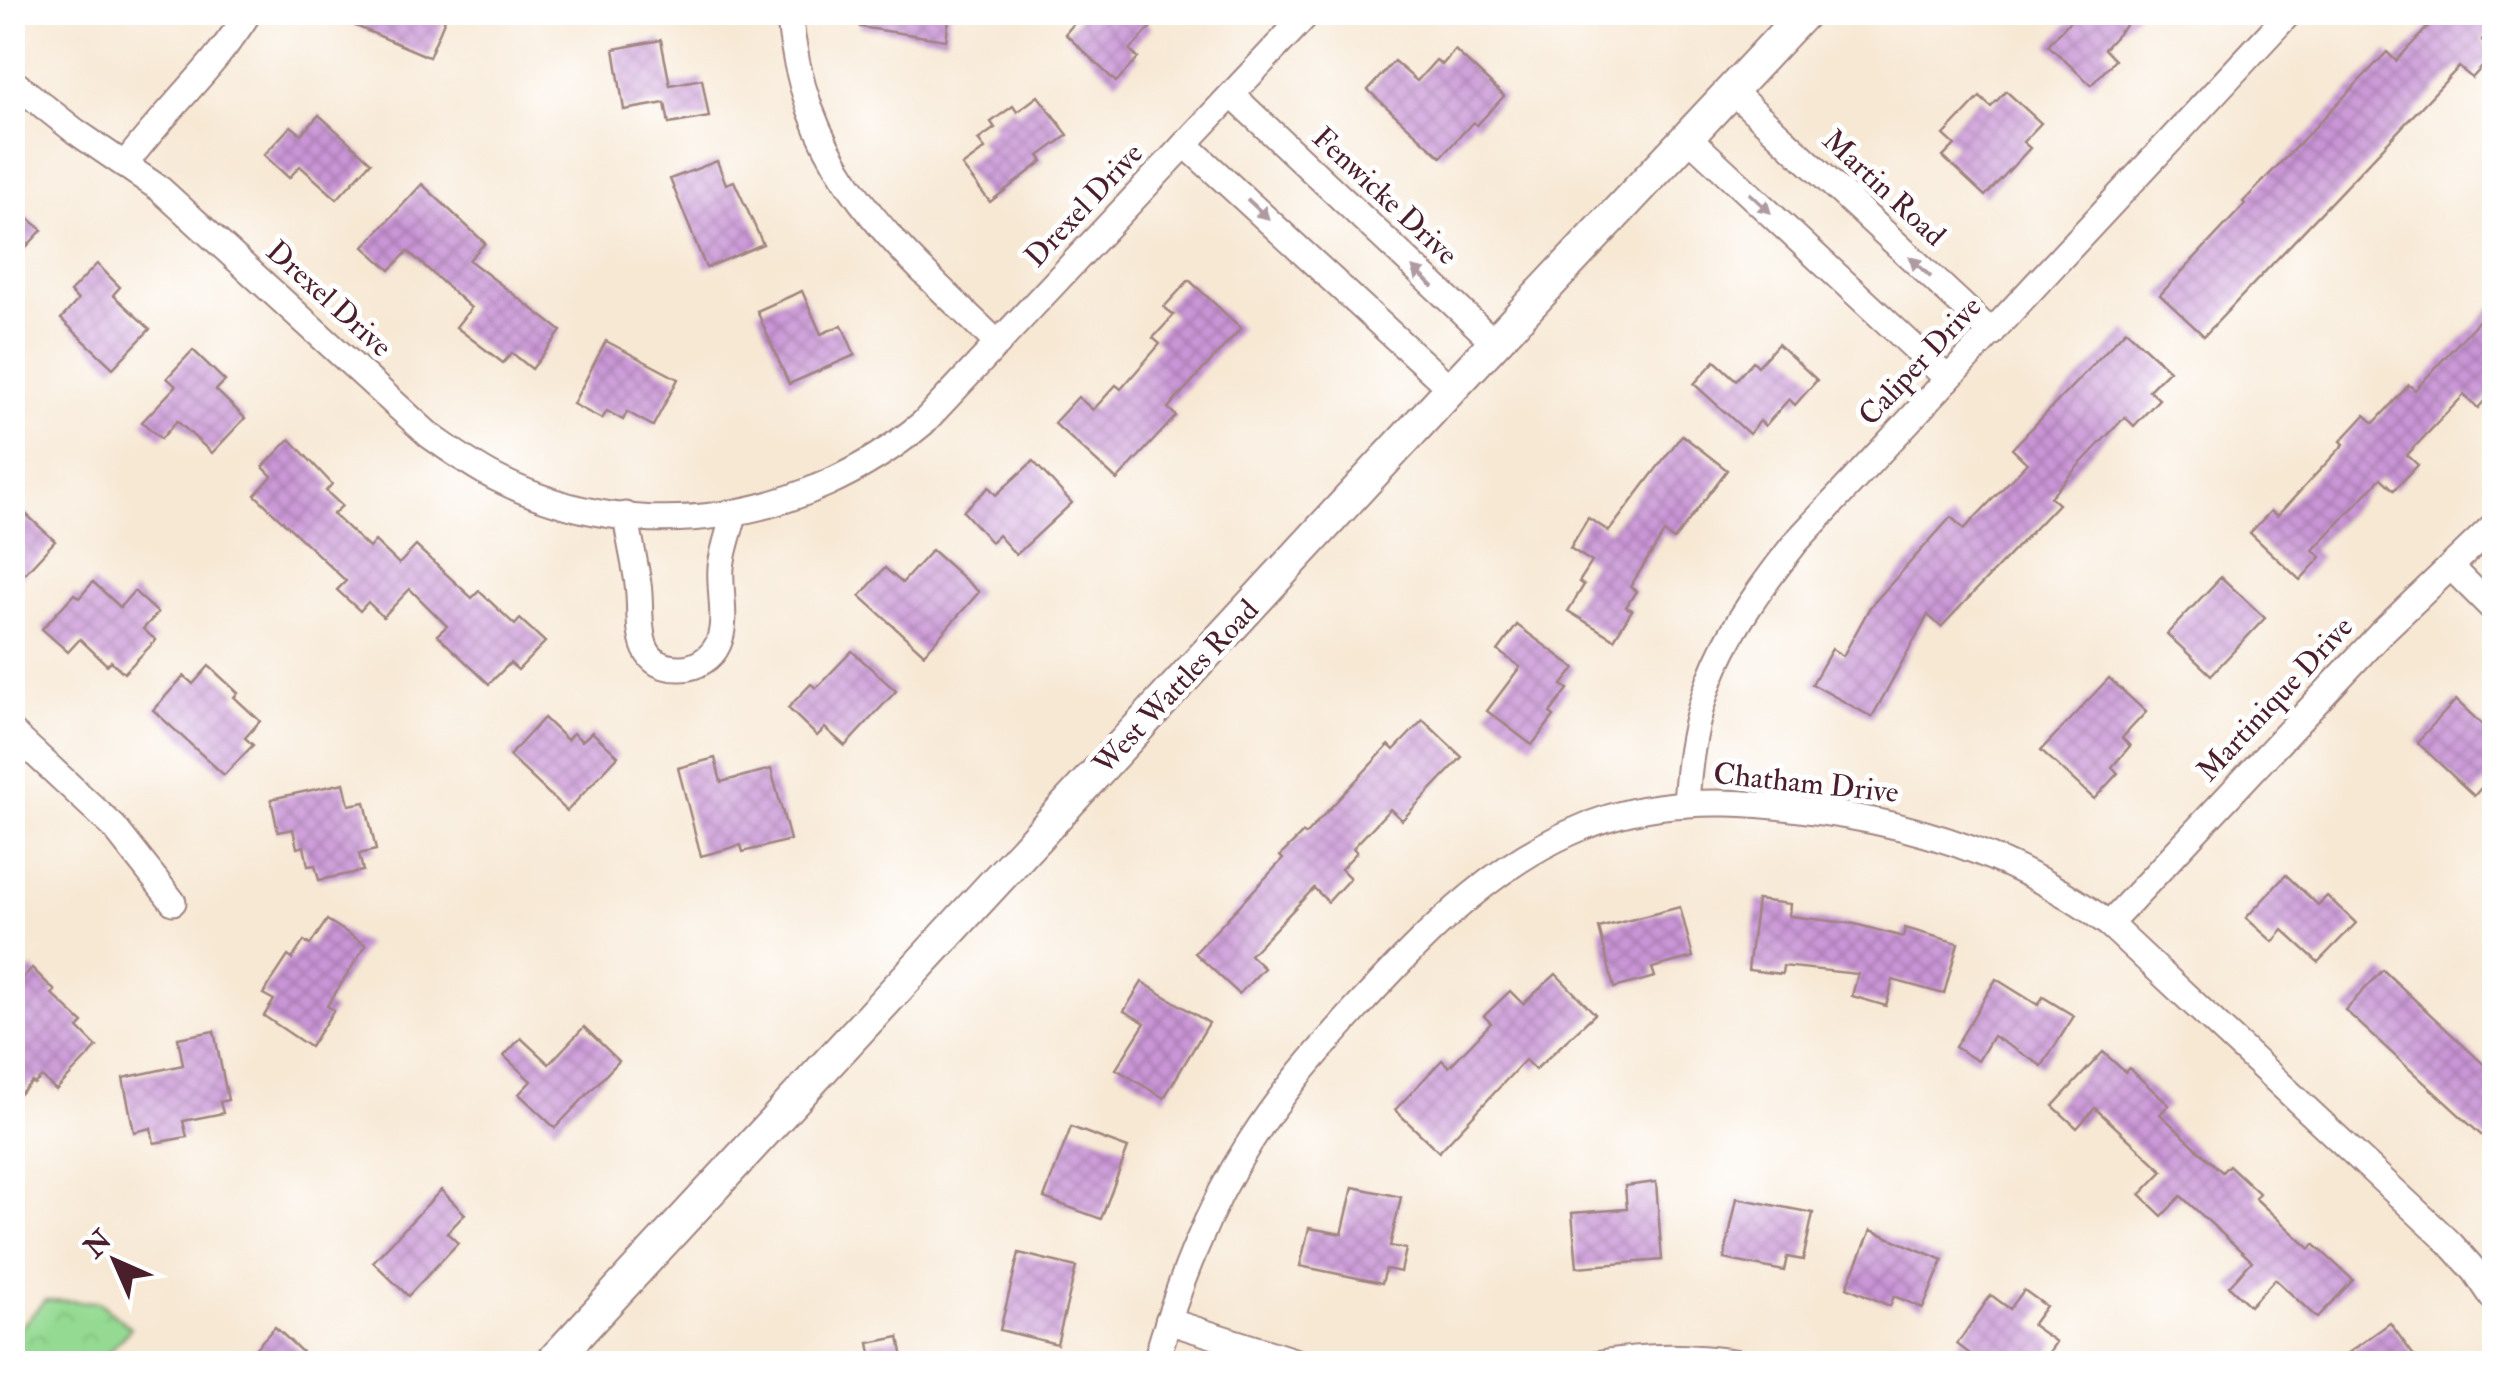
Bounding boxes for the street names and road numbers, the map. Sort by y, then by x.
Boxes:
street label: Fenwicke Drive [1305,119,1465,273]
street label: Martin Road [1815,122,1953,254]
street label: Drexel Drive [1017,135,1151,275]
street label: Drexel Drive [259,233,399,365]
street label: Caliper Drive [1851,289,1989,433]
street label: West Wattles Road [1085,592,1267,783]
street label: Martinique Drive [2189,609,2361,789]
street label: Chatham Drive [1712,755,1900,811]

